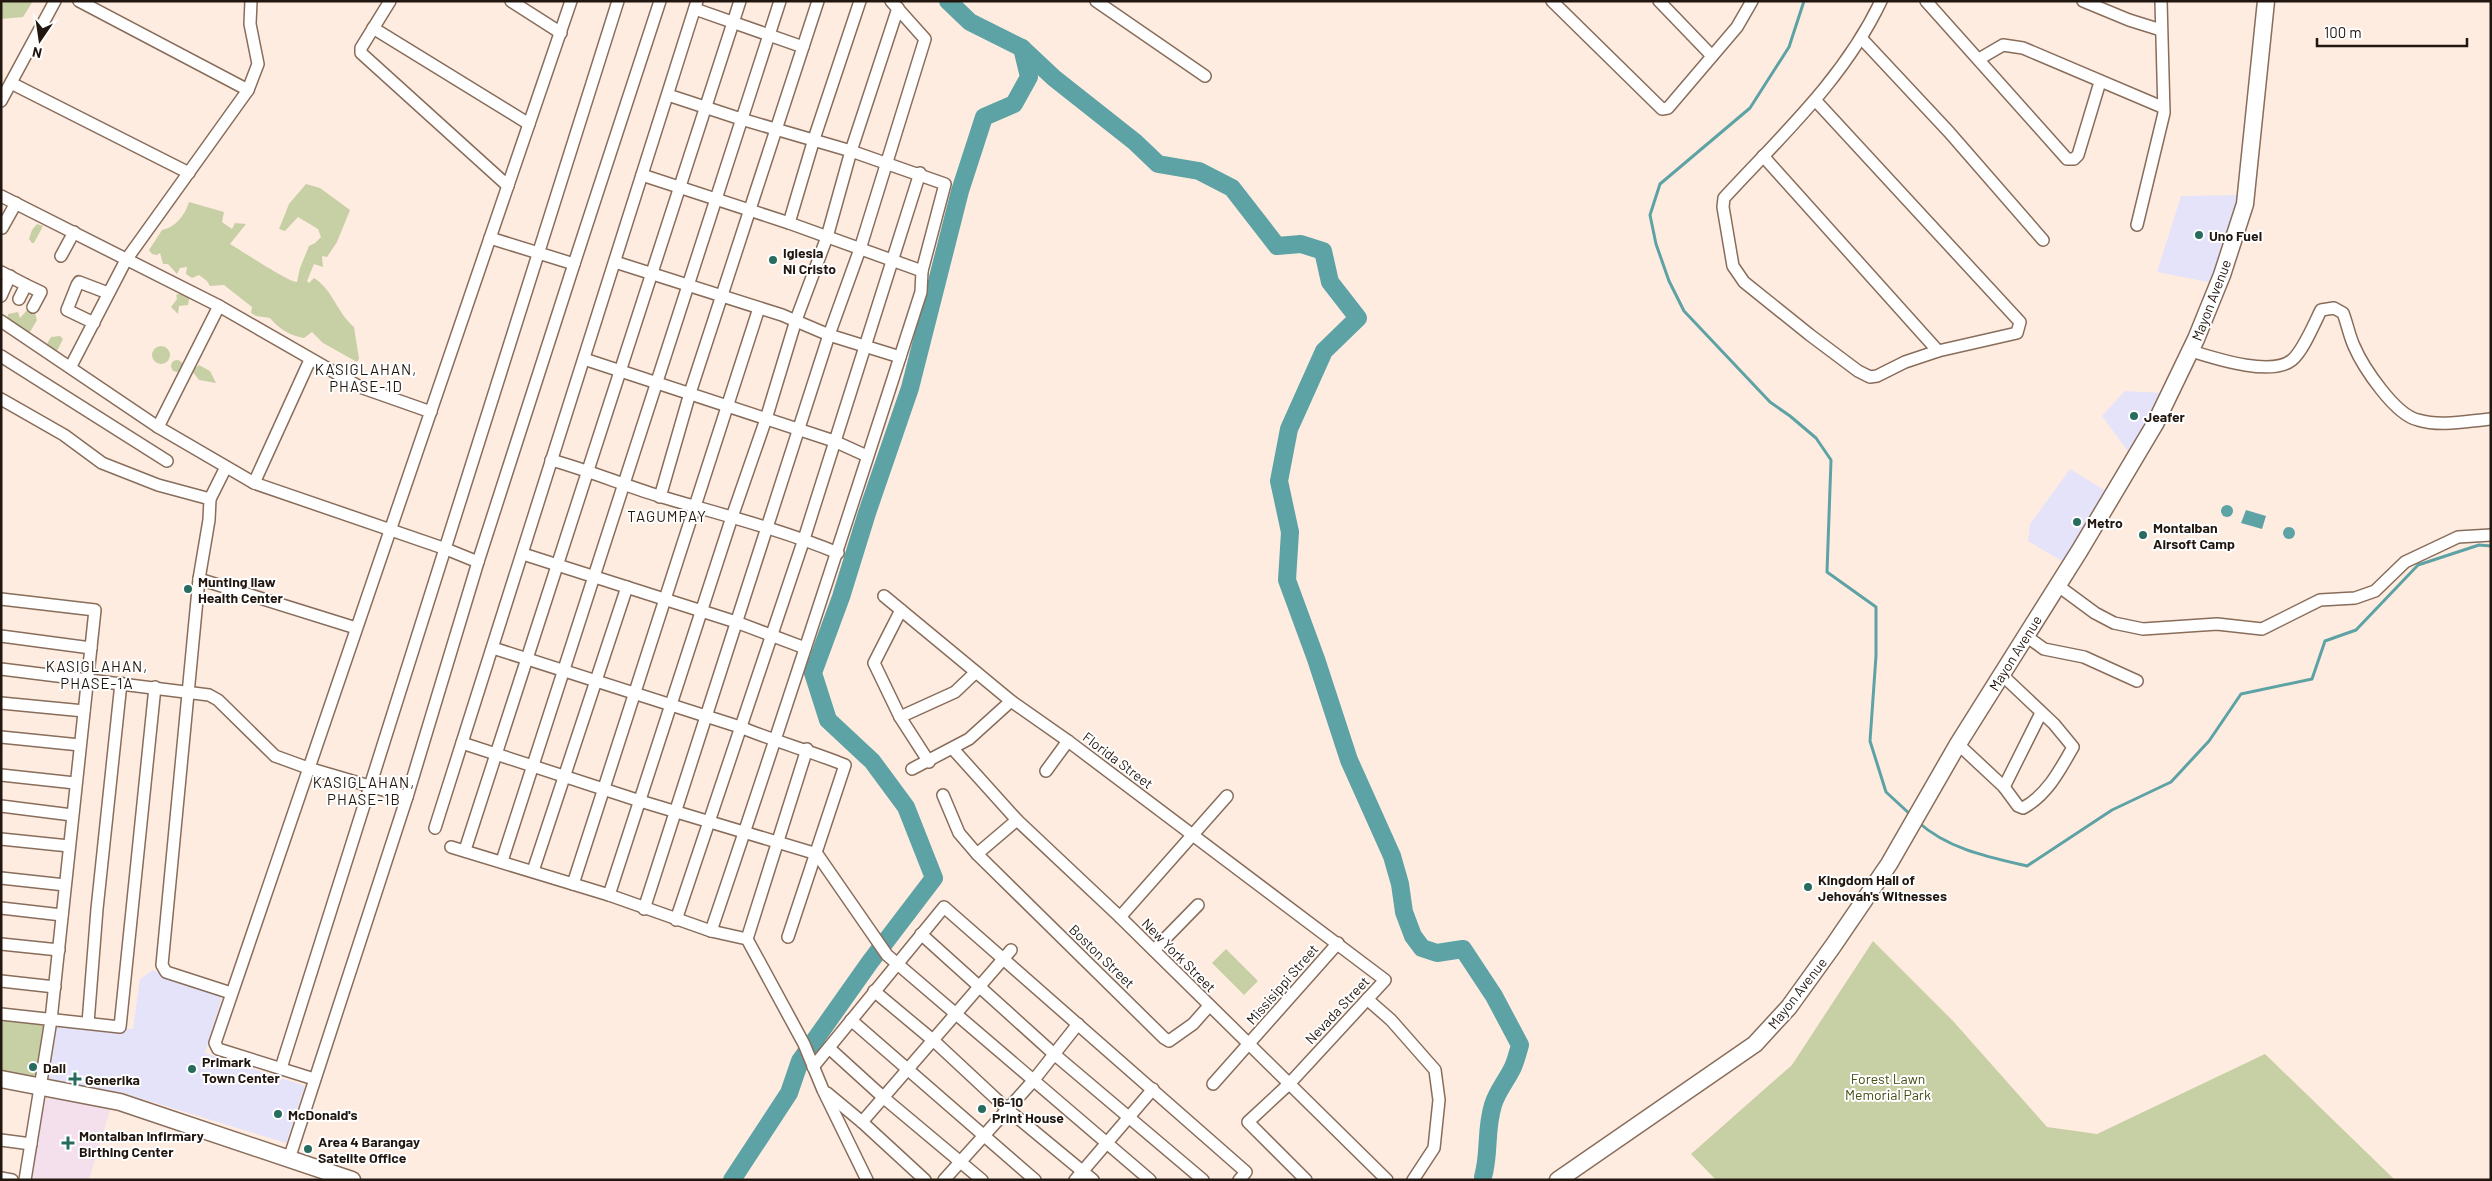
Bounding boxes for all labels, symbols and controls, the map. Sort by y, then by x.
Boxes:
north arrow [15,15,65,65]
scale bar [2317,15,2467,47]
text: 100 m [2324,23,2362,41]
text: N [31,44,43,62]
place label: Uno Fuel [2209,227,2262,244]
marker: Uno Fuel [2193,229,2205,241]
place label: Iglesia Ni Cristo [783,244,836,277]
marker: Iglesia Ni Cristo [767,254,779,266]
street label: Mayon Avenue [2188,257,2234,343]
district label: KASIGLAHAN, PHASE-1D [315,360,417,395]
place label: Jeafer [2144,408,2186,425]
marker: Jeafer [2128,410,2140,422]
district label: TAGUMPAY [627,507,707,525]
place label: Metro [2087,514,2123,531]
marker: Metro [2071,516,2083,528]
place label: Montalban Airsoft Camp [2153,519,2235,552]
marker: Montalban Airsoft Camp [2137,529,2149,541]
place label: Munting Ilaw Health Center [198,573,284,606]
marker: Munting Ilaw Health Center [182,583,194,595]
street label: Mayon Avenue [1985,612,2045,694]
district label: KASIGLAHAN, PHASE-1A [46,657,148,692]
street label: Florida Street [1080,728,1156,792]
district label: KASIGLAHAN, PHASE-1B [313,773,415,808]
place label: Kingdom Hall of Jehovah's Witnesses [1818,871,1947,904]
marker: Kingdom Hall of Jehovah's Witnesses [1802,881,1814,893]
street label: New York Street [1139,915,1219,995]
street label: Boston Street [1066,921,1138,991]
street label: Missisippi Street [1243,940,1321,1028]
street label: Mayon Avenue [1764,954,1830,1032]
street label: Nevada Street [1301,973,1373,1047]
place label: Primark Town Center [202,1053,281,1086]
place label: Dali [43,1059,66,1076]
marker: Dali [27,1061,39,1073]
marker: Primark Town Center [186,1063,198,1075]
park label: Forest Lawn Memorial Park [1845,1070,1931,1103]
place label: Generika [85,1071,140,1088]
marker: Generika [69,1073,81,1085]
place label: 16-10 Print House [992,1093,1064,1126]
marker: 16-10 Print House [976,1103,988,1115]
place label: McDonald's [288,1106,357,1123]
marker: McDonald's [272,1108,284,1120]
place label: Montalban Infirmary Birthing Center [79,1127,204,1160]
place label: Area 4 Barangay Satelite Office [318,1133,420,1166]
marker: Montalban Infirmary Birthing Center [61,1136,75,1150]
marker: Area 4 Barangay Satelite Office [302,1143,314,1155]

